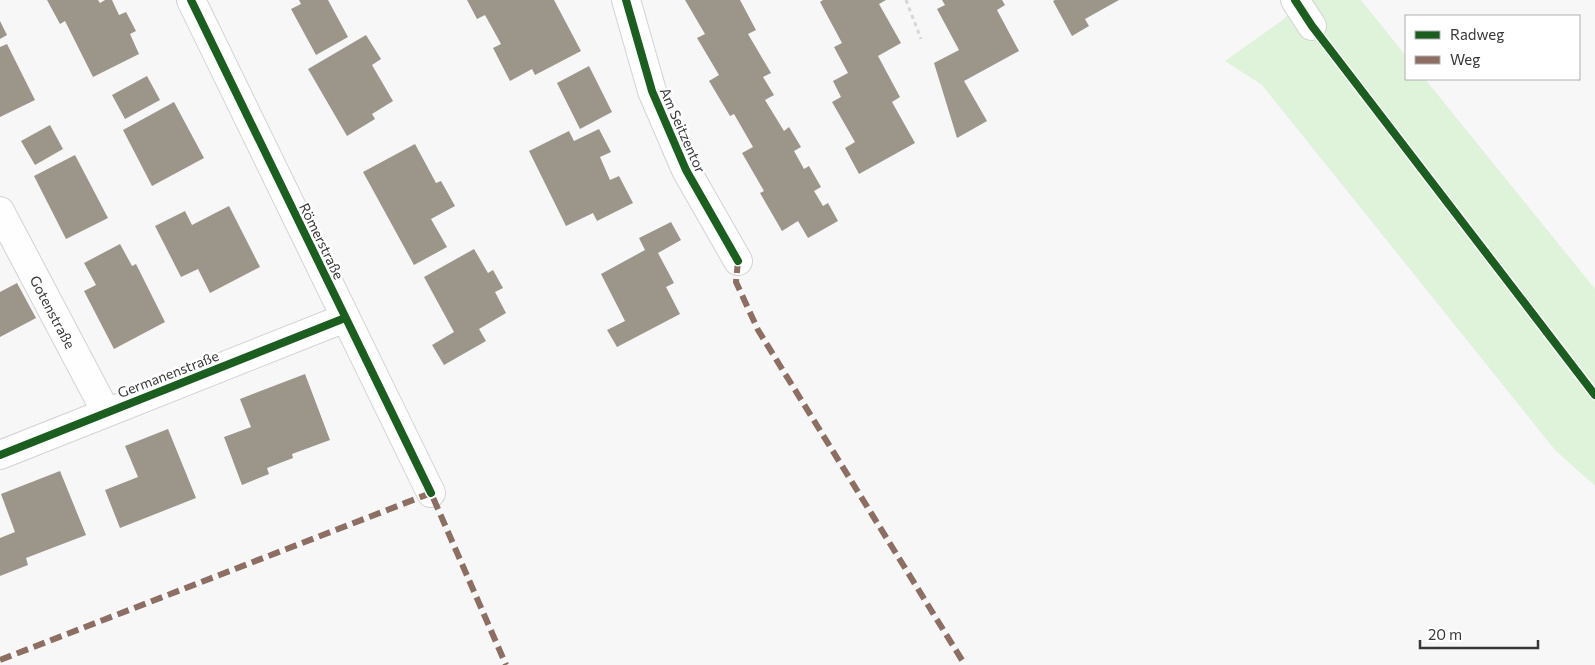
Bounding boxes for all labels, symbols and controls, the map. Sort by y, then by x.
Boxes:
legend [1405,15,1580,80]
text: Radweg [1450,25,1504,43]
text: Weg [1450,50,1480,68]
street label: Am Seitzentor [657,85,710,176]
street label: Römerstraße [296,200,348,282]
street label: Gotenstraße [27,272,79,351]
street label: Germanenstraße [115,347,221,401]
scale bar [1420,618,1538,650]
text: 20 m [1428,625,1462,643]

